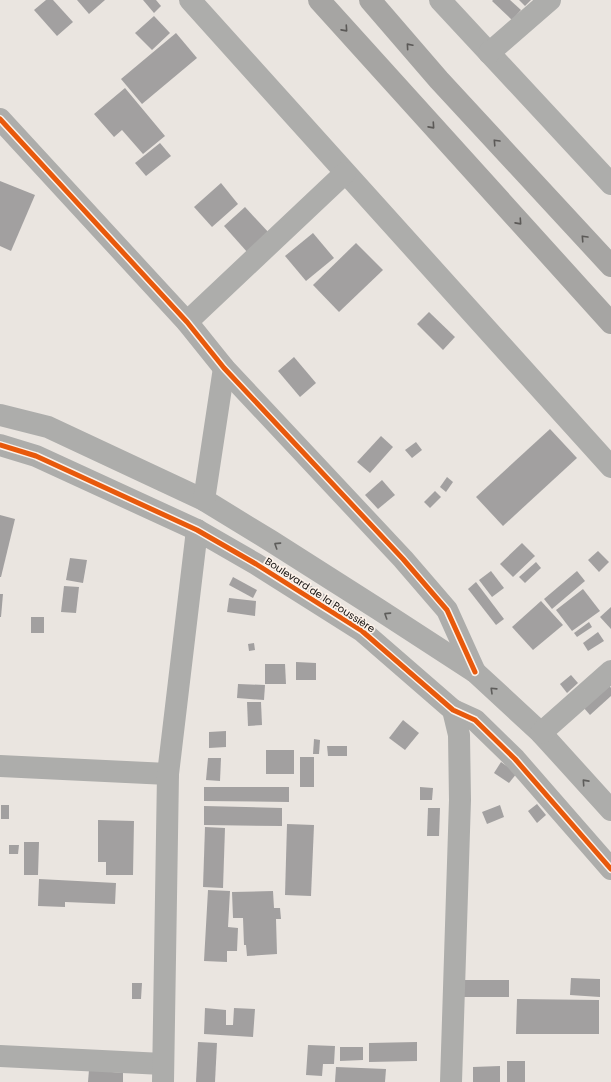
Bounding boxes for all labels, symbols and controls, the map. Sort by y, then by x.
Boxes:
one-way arrow [340,24,348,32]
one-way arrow [407,43,414,50]
one-way arrow [427,121,434,128]
one-way arrow [493,139,501,147]
one-way arrow [515,217,522,225]
one-way arrow [582,235,589,242]
one-way arrow [274,542,281,550]
street label: Boulevard de la Poussière [262,554,378,636]
one-way arrow [384,612,391,620]
one-way arrow [490,687,498,695]
one-way arrow [582,779,589,786]

